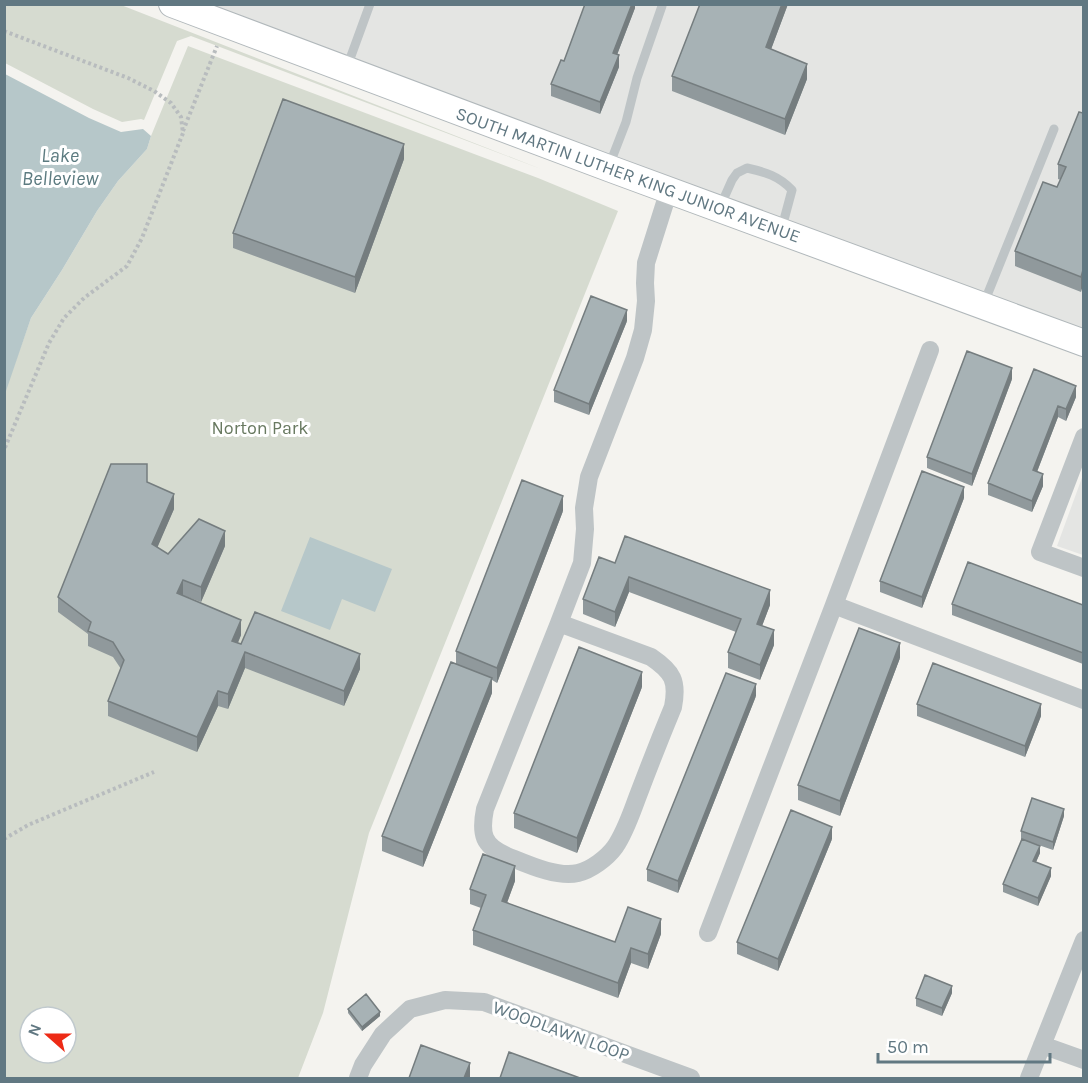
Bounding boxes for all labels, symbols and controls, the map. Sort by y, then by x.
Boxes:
street label: SOUTH MARTIN LUTHER KING JUNIOR AVENUE [453,102,803,248]
water label: Lake Belleview [22,144,99,190]
park label: Norton Park [212,417,308,439]
street label: WOODLAWN LOOP [490,996,632,1066]
north arrow [18,1005,78,1065]
text: N [24,1021,45,1039]
scale bar [878,1026,1050,1064]
text: 50 m [887,1036,929,1058]

